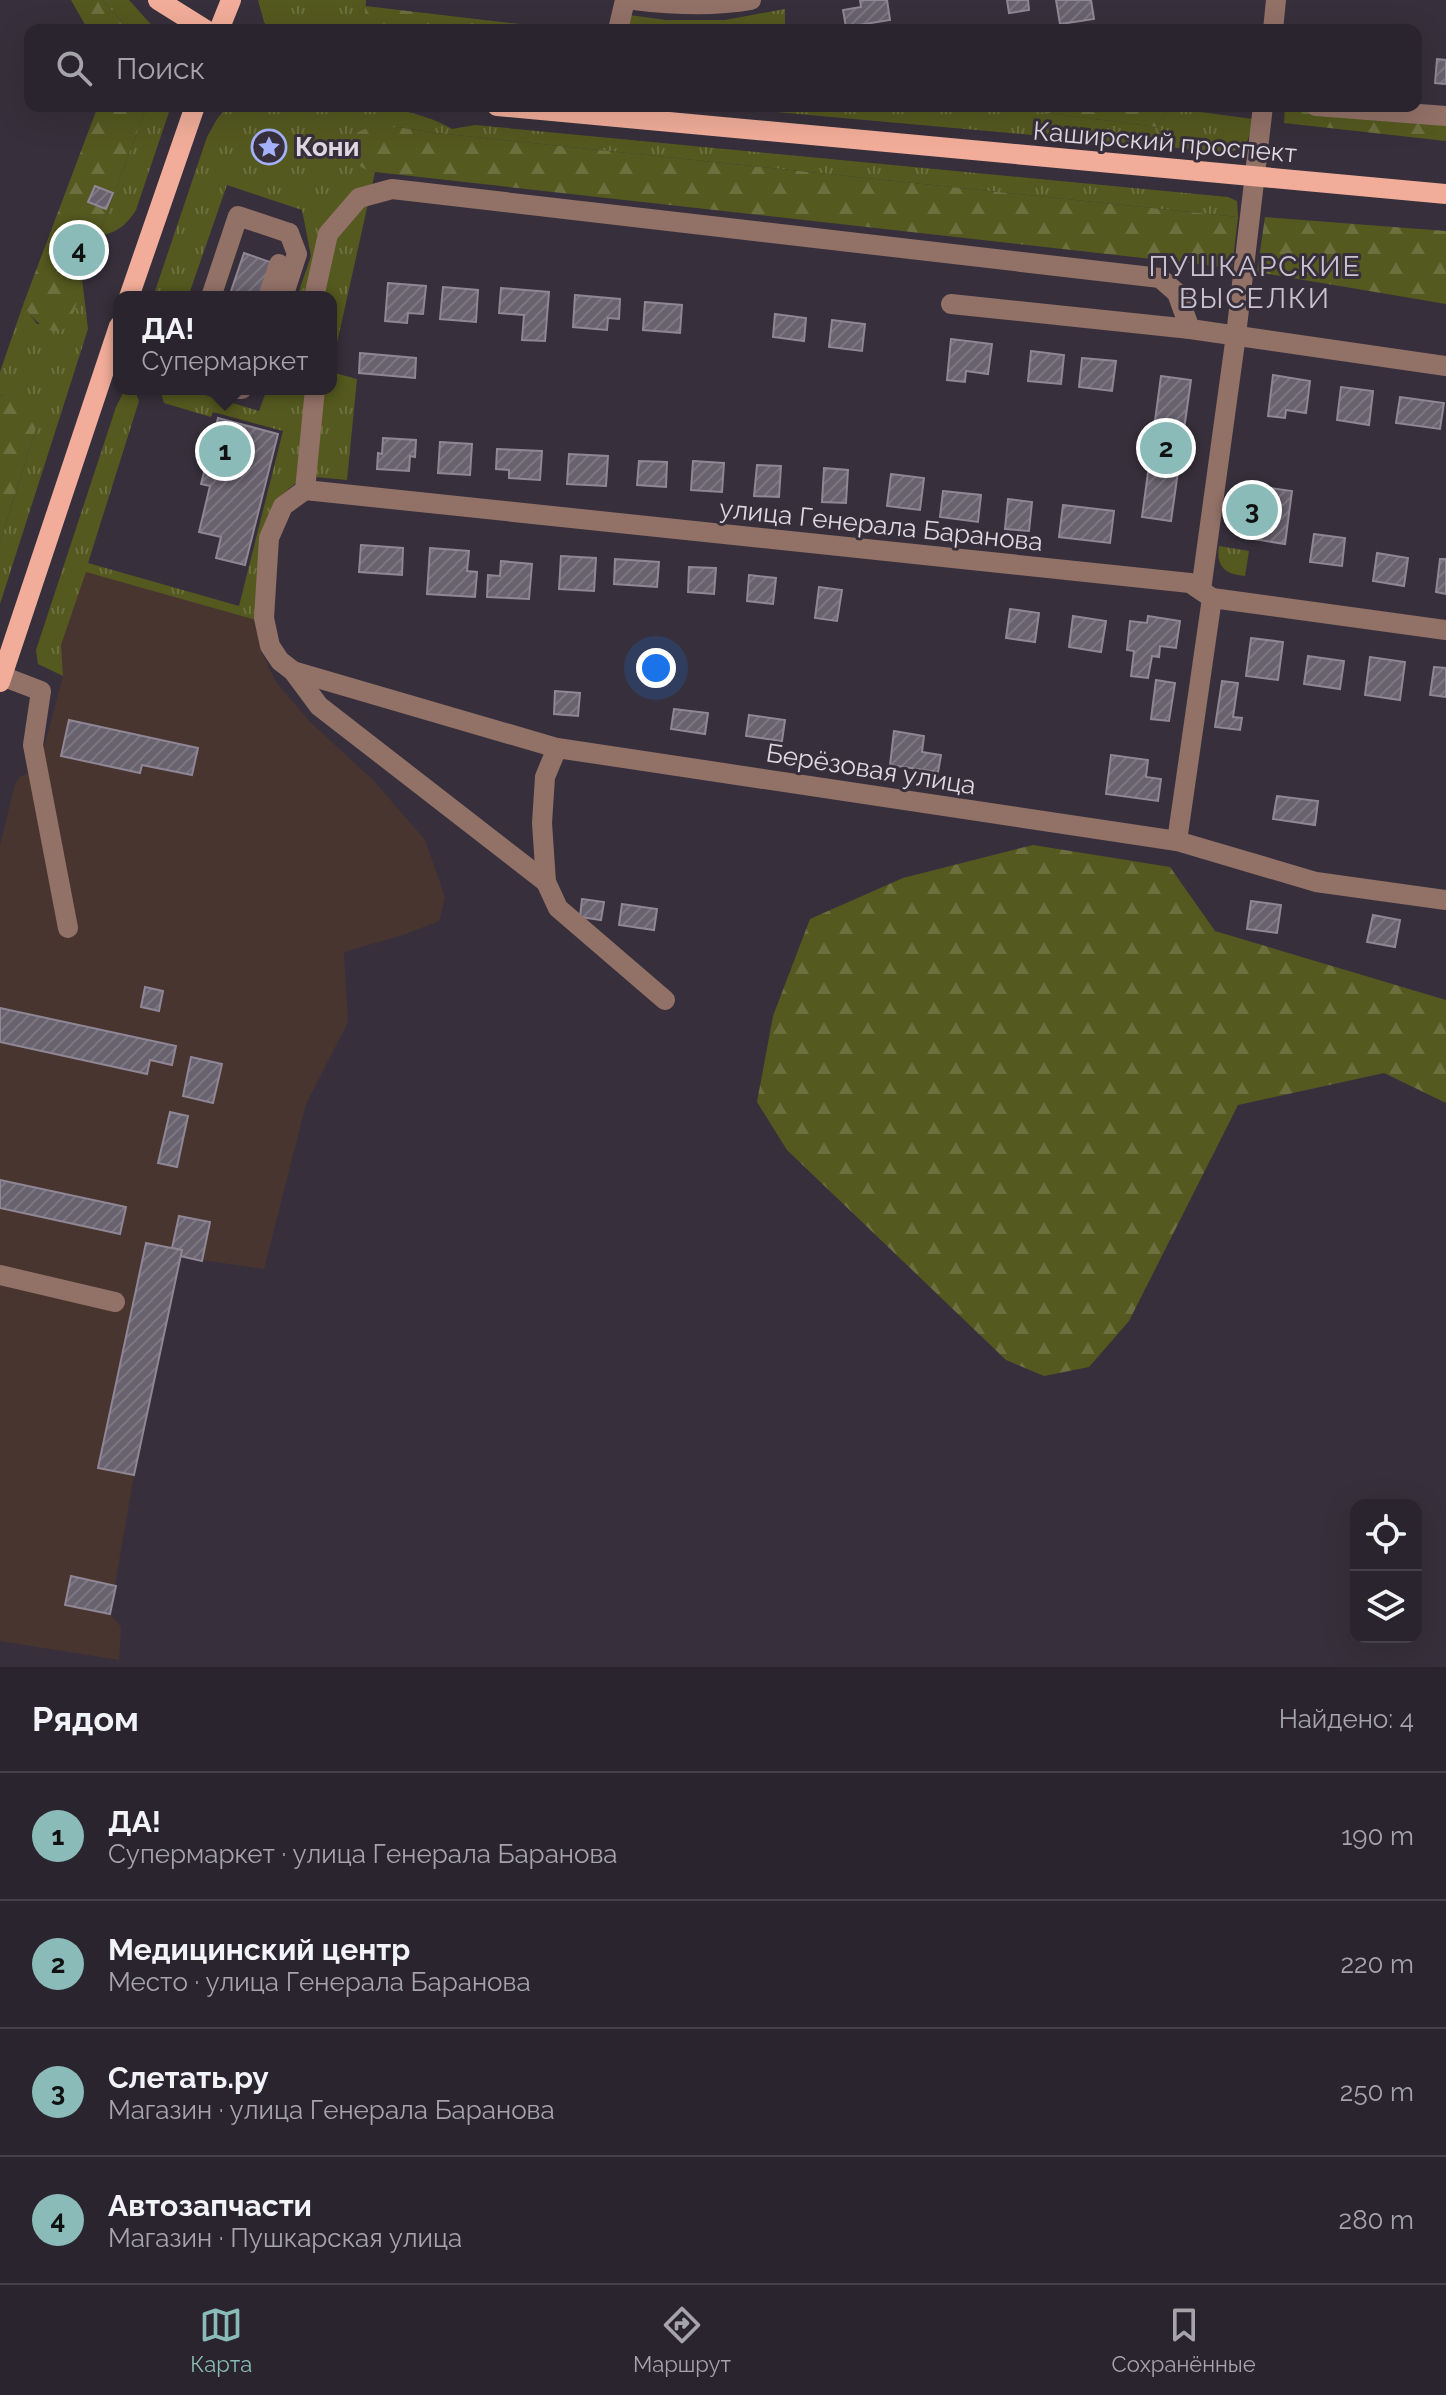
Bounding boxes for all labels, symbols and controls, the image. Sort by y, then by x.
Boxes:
search box [24,24,1422,112]
icon: search [52,46,96,90]
text: Поиск [116,51,205,86]
street label: Каширский проспект [1032,116,1298,168]
place icon: Кони [250,128,288,166]
place label: Кони [295,132,359,162]
pin: 4 [53,220,105,280]
district label: ПУШКАРСКИЕ ВЫСЕЛКИ [1148,250,1362,315]
popup [113,291,337,395]
text: ДА! [142,311,195,346]
text: Супермаркет [142,346,308,376]
pin: 2 [1140,418,1192,478]
pin: 1 [199,421,251,481]
pin: 3 [1226,480,1278,540]
street label: улица Генерала Баранова [718,493,1044,557]
your location [636,648,676,688]
street label: Берёзовая улица [764,738,978,800]
map controls [1350,1499,1422,1643]
button: locate [1350,1499,1422,1571]
button: layers [1350,1571,1422,1643]
text: Рядом [32,1699,139,1739]
text: Найдено: 4 [1279,1704,1414,1734]
text: ДА! [108,1804,161,1839]
text: 1 [52,1821,64,1851]
text: 190 m [1341,1821,1414,1851]
text: Супермаркет · улица Генерала Баранова [108,1839,618,1869]
text: Медицинский центр [108,1932,410,1967]
text: 2 [51,1949,65,1979]
text: 220 m [1340,1949,1414,1979]
text: Место · улица Генерала Баранова [108,1967,531,1997]
text: Слетать.ру [108,2060,269,2095]
text: 3 [51,2077,65,2107]
text: 250 m [1340,2077,1414,2107]
text: Магазин · улица Генерала Баранова [108,2095,555,2125]
text: Автозапчасти [108,2188,312,2223]
text: 4 [51,2205,65,2235]
text: 280 m [1339,2205,1414,2235]
text: Магазин · Пушкарская улица [108,2223,462,2253]
tab: Карта [190,2303,252,2377]
tab: Маршрут [633,2303,731,2377]
tab: Сохранённые [1112,2303,1256,2377]

